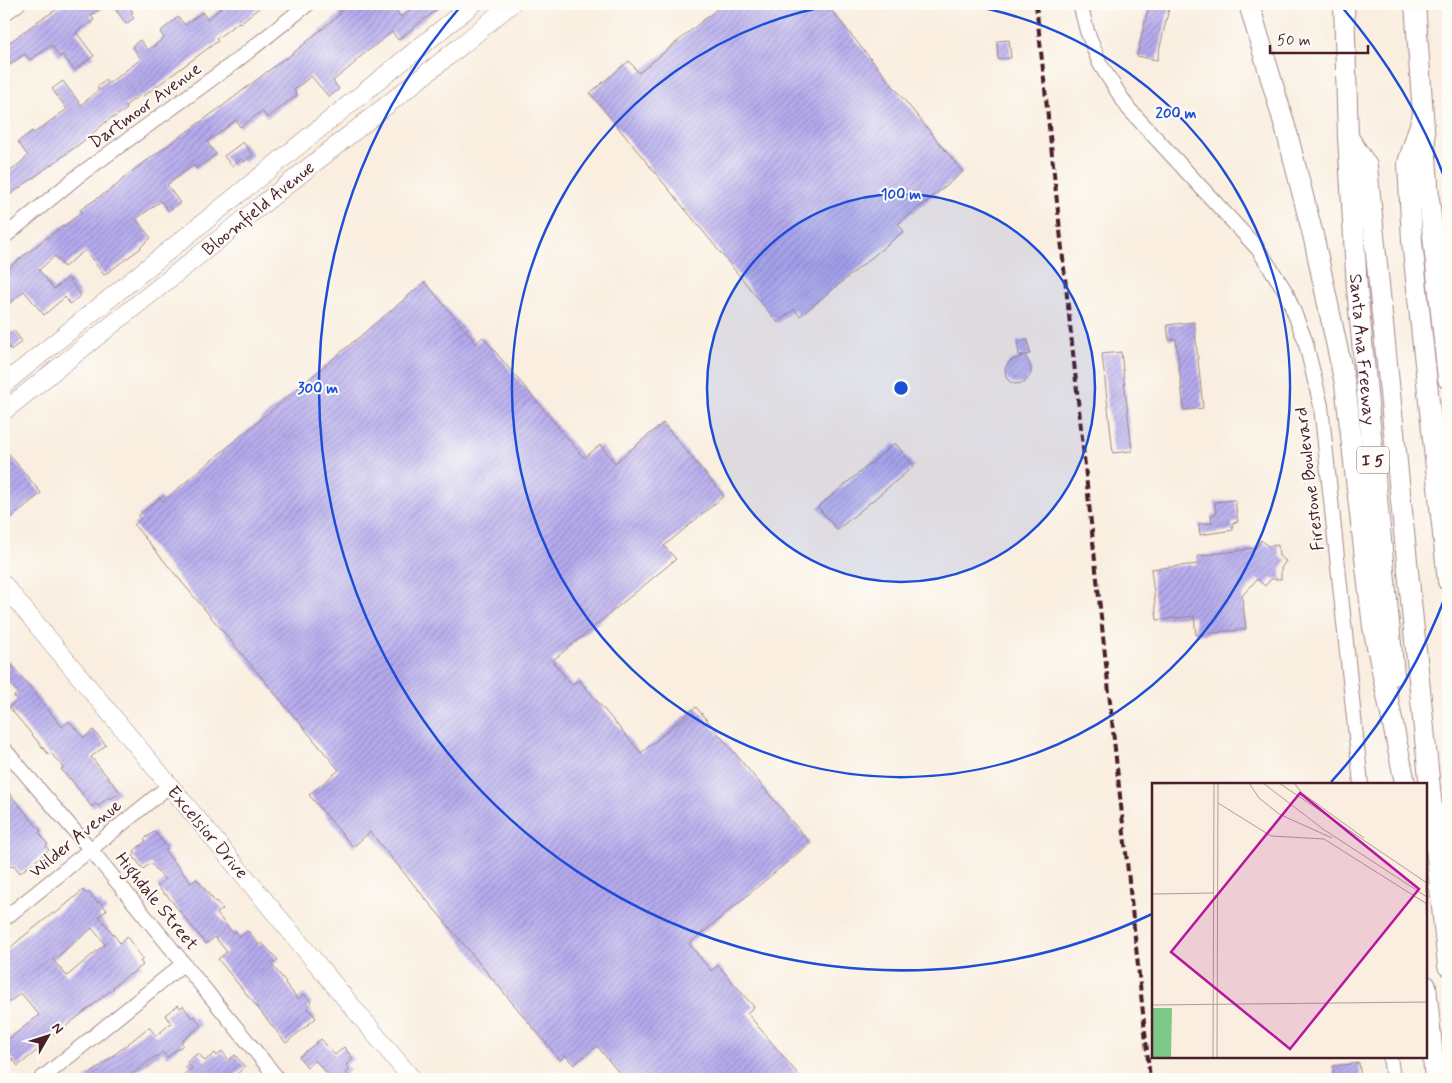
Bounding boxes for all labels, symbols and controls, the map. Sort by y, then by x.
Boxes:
scale bar [1270,22,1367,54]
text: 50 m [1277,31,1311,51]
street label: Dartmoor Avenue [85,57,207,155]
text: 200 m [1156,104,1197,124]
street label: Bloomfield Avenue [197,156,320,262]
text: 100 m [881,185,921,205]
street label: Santa Ana Freeway [1343,273,1381,426]
text: 300 m [298,379,338,399]
centre of rings [892,379,910,397]
street label: Firestone Boulevard [1289,406,1331,552]
road number: I 5 [1357,446,1389,474]
street label: Excelsior Drive [161,781,253,884]
inset map [1152,783,1427,1058]
street label: Wilder Avenue [24,794,127,884]
street label: Highdale Street [108,848,203,957]
north arrow [22,1010,72,1060]
text: N [47,1019,67,1038]

